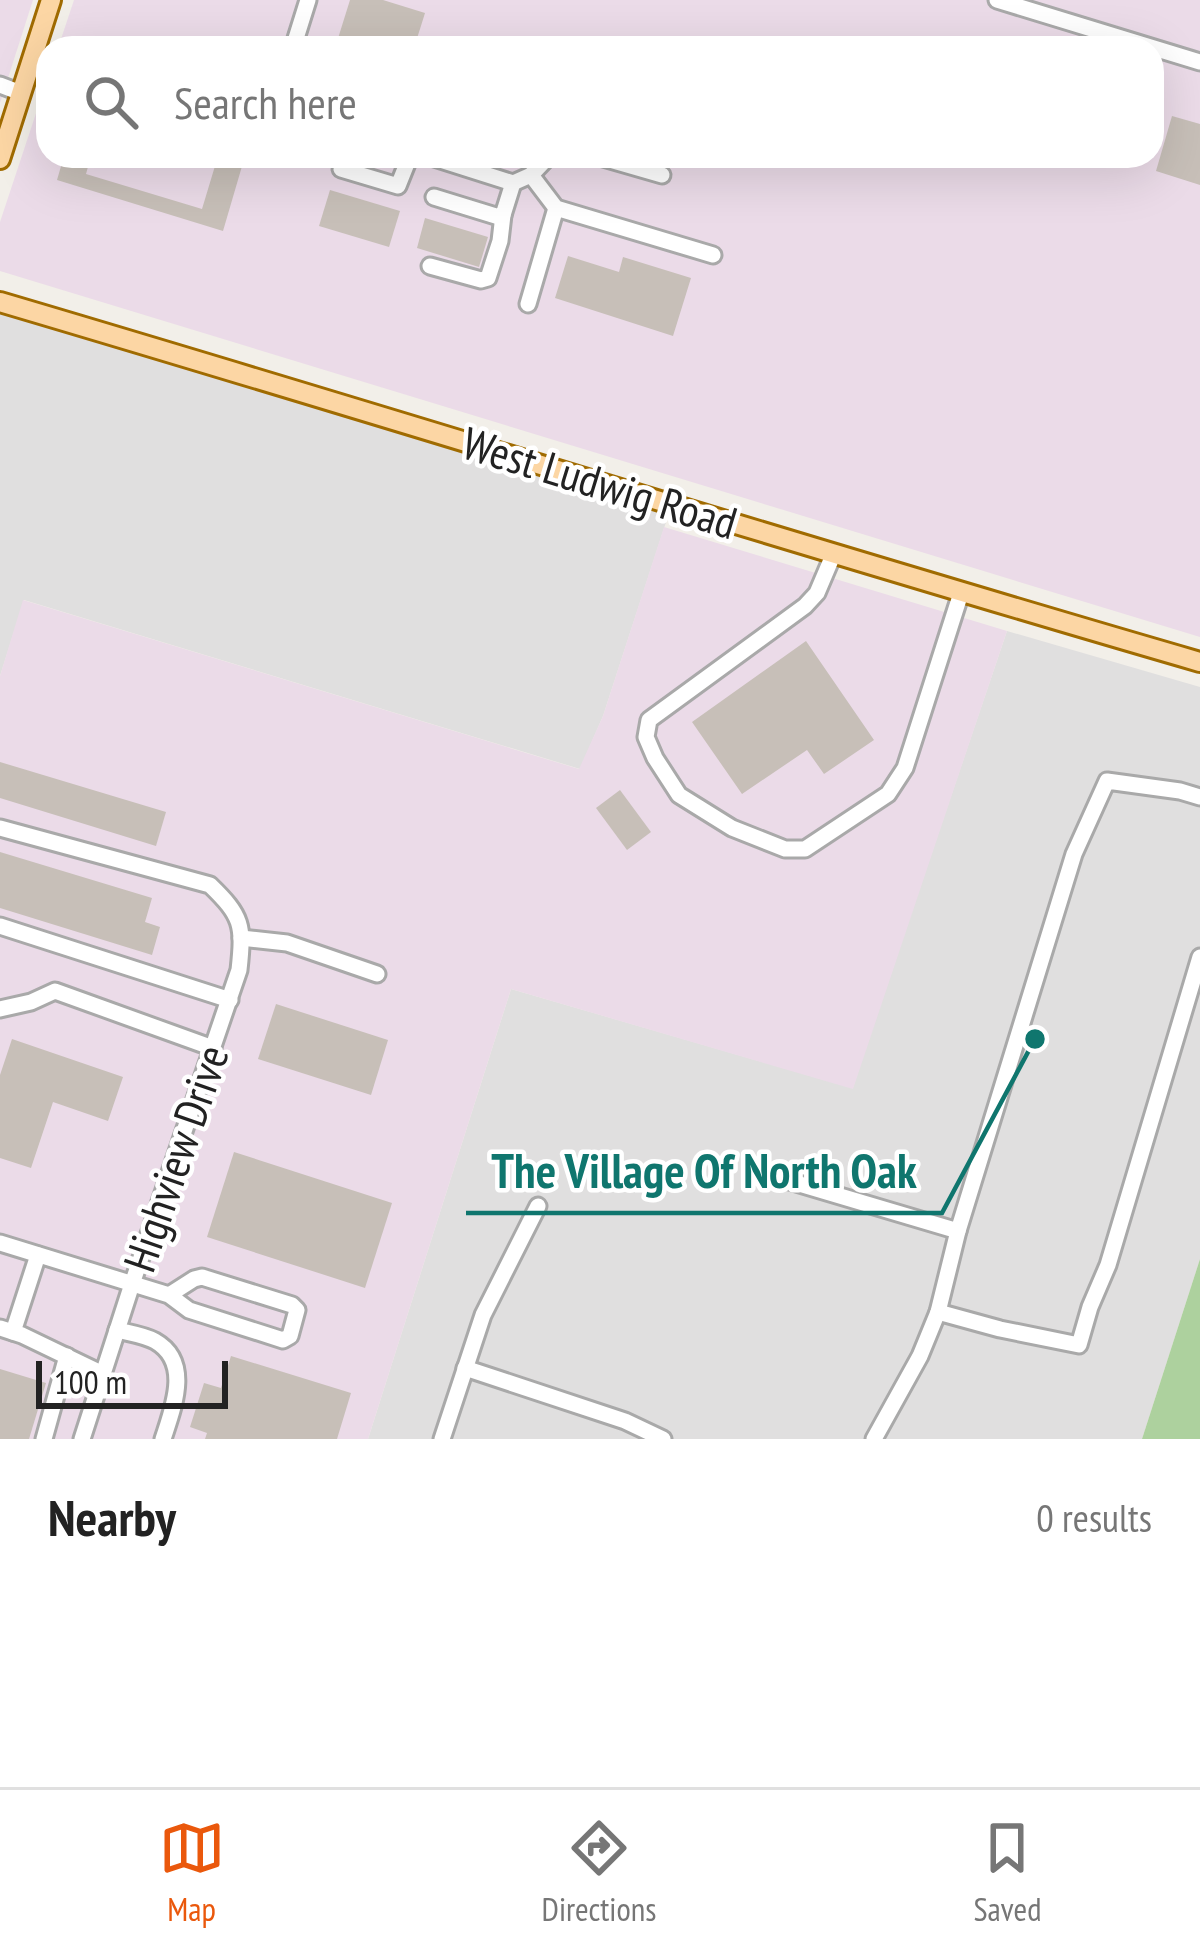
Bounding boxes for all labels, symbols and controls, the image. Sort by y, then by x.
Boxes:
search box [36,36,1164,168]
icon: search [78,69,144,135]
text: Search here [174,73,357,131]
street label: West Ludwig Road [456,413,744,551]
street label: Highview Drive [109,1037,241,1279]
callout: The Village Of North Oak [466,1129,942,1213]
text: The Village Of North Oak [491,1139,917,1201]
scale bar [36,1355,228,1408]
text: 100 m [54,1360,127,1403]
text: Nearby [48,1484,176,1550]
text: 0 results [1036,1492,1152,1543]
tab: Map [159,1815,225,1930]
tab: Directions [542,1815,656,1930]
tab: Saved [973,1815,1041,1930]

